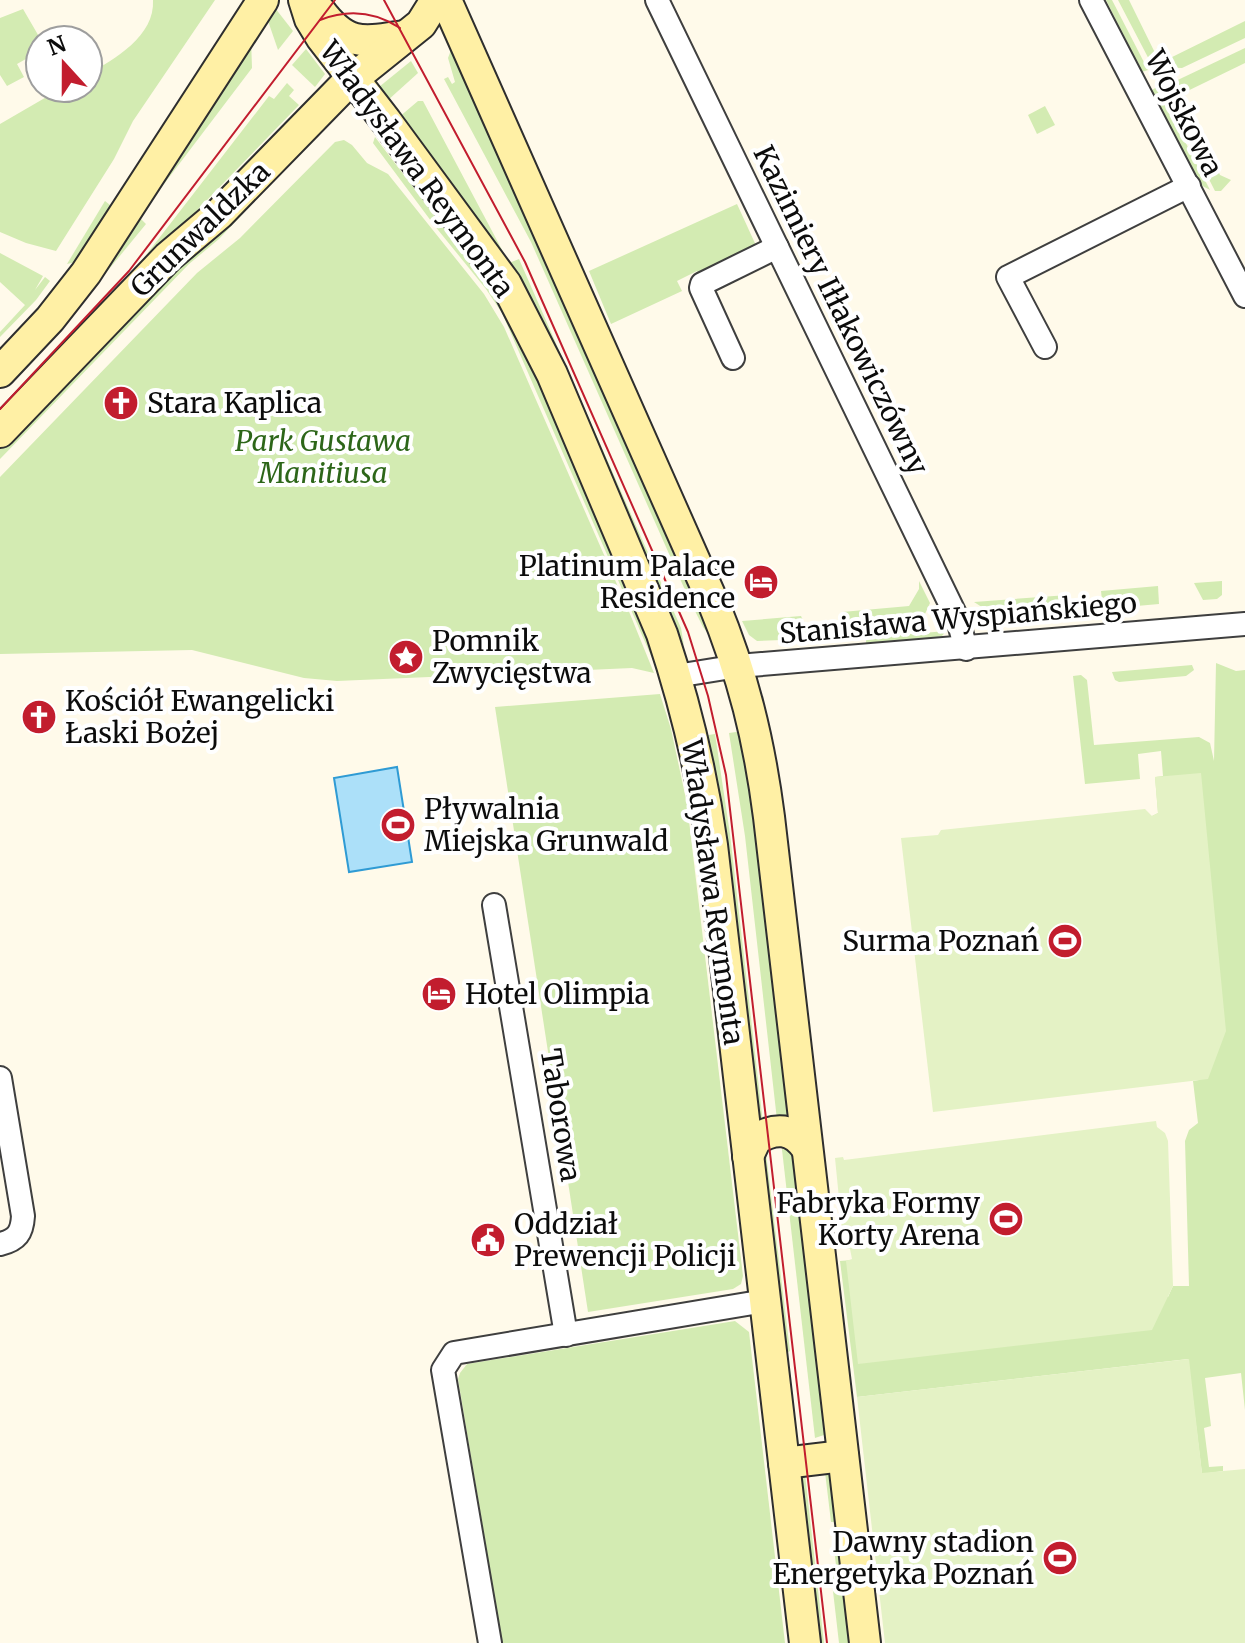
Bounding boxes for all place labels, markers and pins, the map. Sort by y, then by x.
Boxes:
church icon: Stara Kaplica [102,384,140,422]
place label: Stara Kaplica [147,385,322,421]
place label: Platinum Palace Residence [519,548,735,616]
hotel icon: Platinum Palace Residence [742,563,780,601]
place label: Pomnik Zwycięstwa [432,623,592,691]
place icon: Pomnik Zwycięstwa [387,638,425,676]
place label: Kościół Ewangelicki Łaski Bożej [65,683,334,751]
church icon: Kościół Ewangelicki Łaski Bożej [20,698,58,736]
place label: Pływalnia Miejska Grunwald [424,791,669,859]
sports icon: Pływalnia Miejska Grunwald [379,806,417,844]
sports icon: Surma Poznań [1046,922,1084,960]
place label: Surma Poznań [842,923,1039,959]
hotel icon: Hotel Olimpia [420,975,458,1013]
place label: Hotel Olimpia [465,976,650,1012]
place label: Fabryka Formy Korty Arena [776,1185,981,1253]
sports icon: Fabryka Formy Korty Arena [987,1200,1025,1238]
place label: Oddział Prewencji Policji [514,1206,736,1274]
public building icon: Oddział Prewencji Policji [469,1221,507,1259]
place label: Dawny stadion Energetyka Poznań [772,1524,1034,1592]
sports icon: Dawny stadion Energetyka Poznań [1041,1539,1079,1577]

